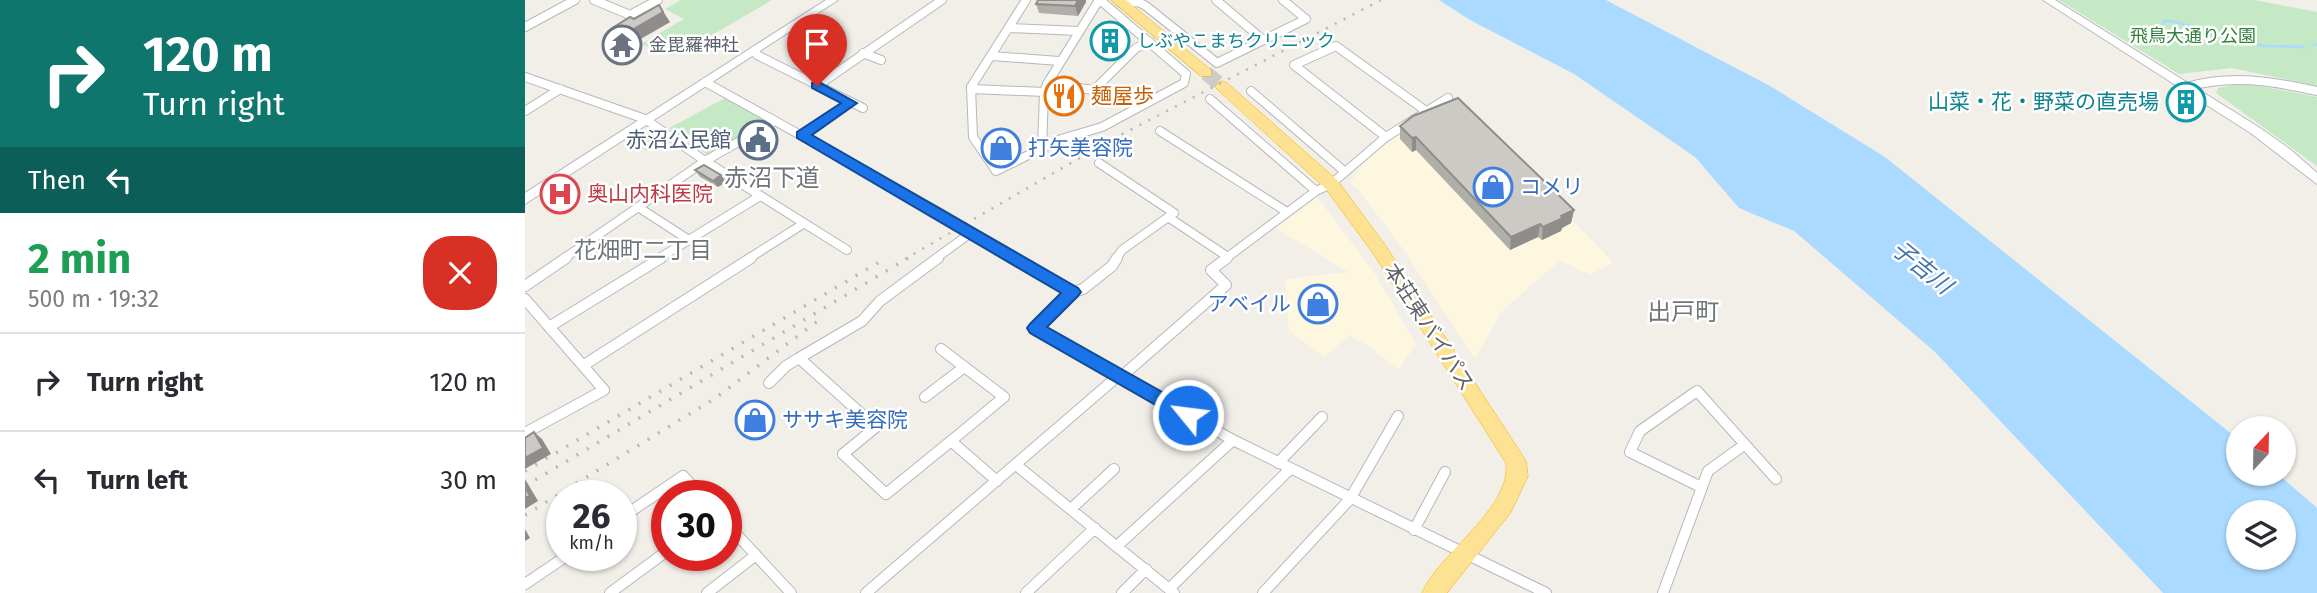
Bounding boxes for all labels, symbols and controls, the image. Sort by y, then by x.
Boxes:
pin [787,14,847,86]
building icon: しぶやこまちクリニック [1089,20,1131,62]
temple icon: 金毘羅神社 [601,24,643,66]
text: 120 m [143,25,273,84]
icon: arrive [798,25,836,63]
park label: 飛鳥大通り公園 [2130,25,2256,47]
icon: right [28,28,119,119]
place label: しぶやこまちクリニック [1137,30,1335,52]
place label: 金毘羅神社 [649,34,739,56]
restaurant icon: 麺屋歩 [1043,75,1085,117]
building icon: 山菜・花・野菜の直売場 [2165,81,2207,123]
place label: 麺屋歩 [1091,83,1154,109]
text: Turn right [143,85,285,123]
place label: 山菜・花・野菜の直売場 [1928,89,2159,115]
public building icon: 赤沼公民館 [737,119,779,161]
place label: 赤沼公民館 [626,127,731,153]
shop icon: 打矢美容院 [980,127,1022,169]
place label: 打矢美容院 [1028,135,1133,161]
icon: left [100,161,138,199]
district label: 赤沼下道 [724,164,820,192]
text: Then [28,165,86,196]
shop icon: コメリ [1472,166,1514,208]
hospital icon: 奥山内科医院 [539,173,581,215]
place label: コメリ [1520,174,1583,200]
place label: 奥山内科医院 [587,181,713,207]
text: 2 min [28,234,131,284]
water label: 子吉川 [1886,234,1960,301]
button: close [423,236,497,310]
district label: 花畑町二丁目 [574,236,712,264]
street label: 本荘東バイパス [1378,258,1480,396]
shop icon: アベイル [1297,283,1339,325]
text: 500 m · 19:32 [28,285,159,313]
place label: アベイル [1207,291,1291,317]
district label: 出戸町 [1647,298,1719,326]
icon: right [28,363,66,401]
text: Turn right [87,367,204,398]
text: 120 m [429,367,497,398]
position arrow [1151,378,1225,452]
shop icon: ササキ美容院 [734,399,776,441]
place label: ササキ美容院 [782,407,908,433]
north arrow [2226,416,2296,486]
map controls [2226,416,2296,570]
icon: left [28,461,66,499]
text: Turn left [87,465,188,496]
text: 30 m [440,465,497,496]
speed limit sign: 30 [651,480,742,571]
text: 26 [573,495,610,537]
button: layers [2226,500,2296,570]
text: km/h [569,532,614,554]

